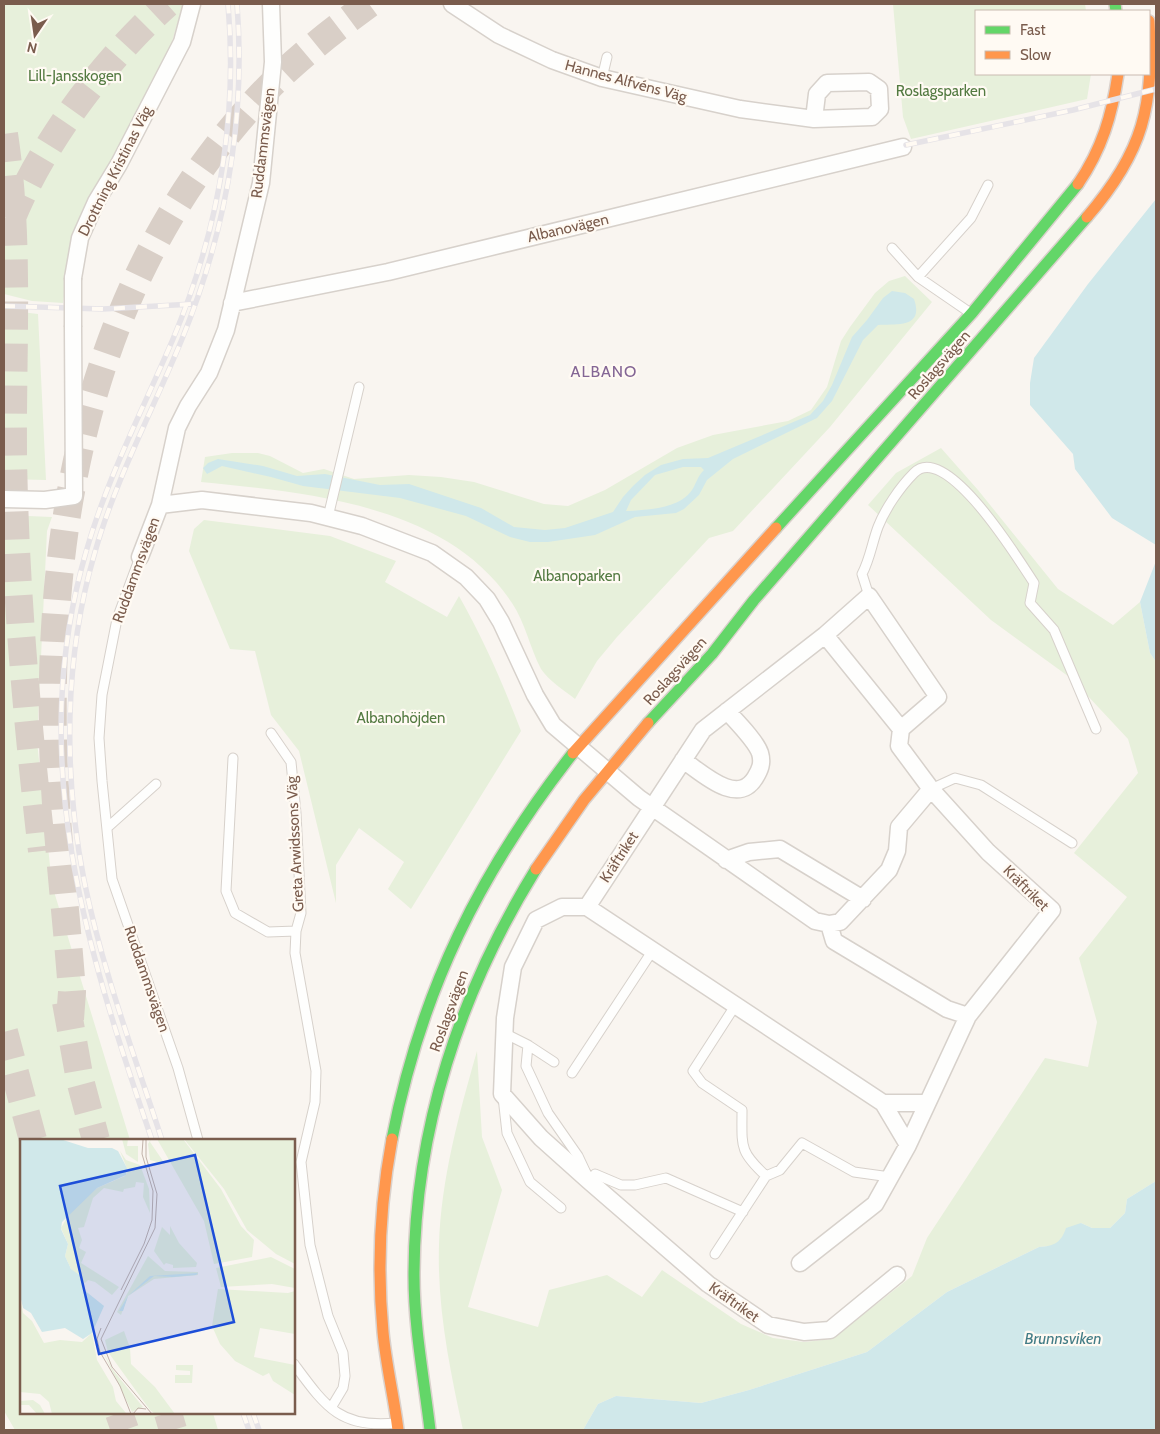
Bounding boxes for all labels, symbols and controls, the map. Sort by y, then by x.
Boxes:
north arrow [10,10,60,60]
legend [975,10,1150,75]
text: Fast [1020,21,1045,39]
text: N [25,38,39,58]
text: Slow [1020,46,1051,64]
street label: Hannes Alfvéns Väg [563,56,689,106]
park label: Lill-Jansskogen [28,67,122,85]
park label: Roslagsparken [896,82,986,100]
street label: Ruddammsvägen [247,87,279,199]
street label: Drottning Kristinas Väg [74,102,156,239]
street label: Albanovägen [526,210,610,246]
street label: Roslagsvägen [904,327,974,403]
district label: ALBANO [571,362,637,381]
street label: Ruddammsvägen [109,515,163,625]
park label: Albanoparken [533,567,621,585]
street label: Roslagsvägen [640,633,710,709]
park label: Albanohöjden [357,709,445,727]
street label: Greta Arwidssons Väg [282,775,308,912]
street label: Kräftriket [596,828,642,886]
street label: Kräftriket [999,861,1053,915]
street label: Ruddammsvägen [120,924,174,1034]
street label: Roslagsvägen [426,968,472,1054]
inset map [20,1139,295,1414]
street label: Kräftriket [705,1278,763,1326]
water label: Brunnsviken [1024,1329,1102,1348]

